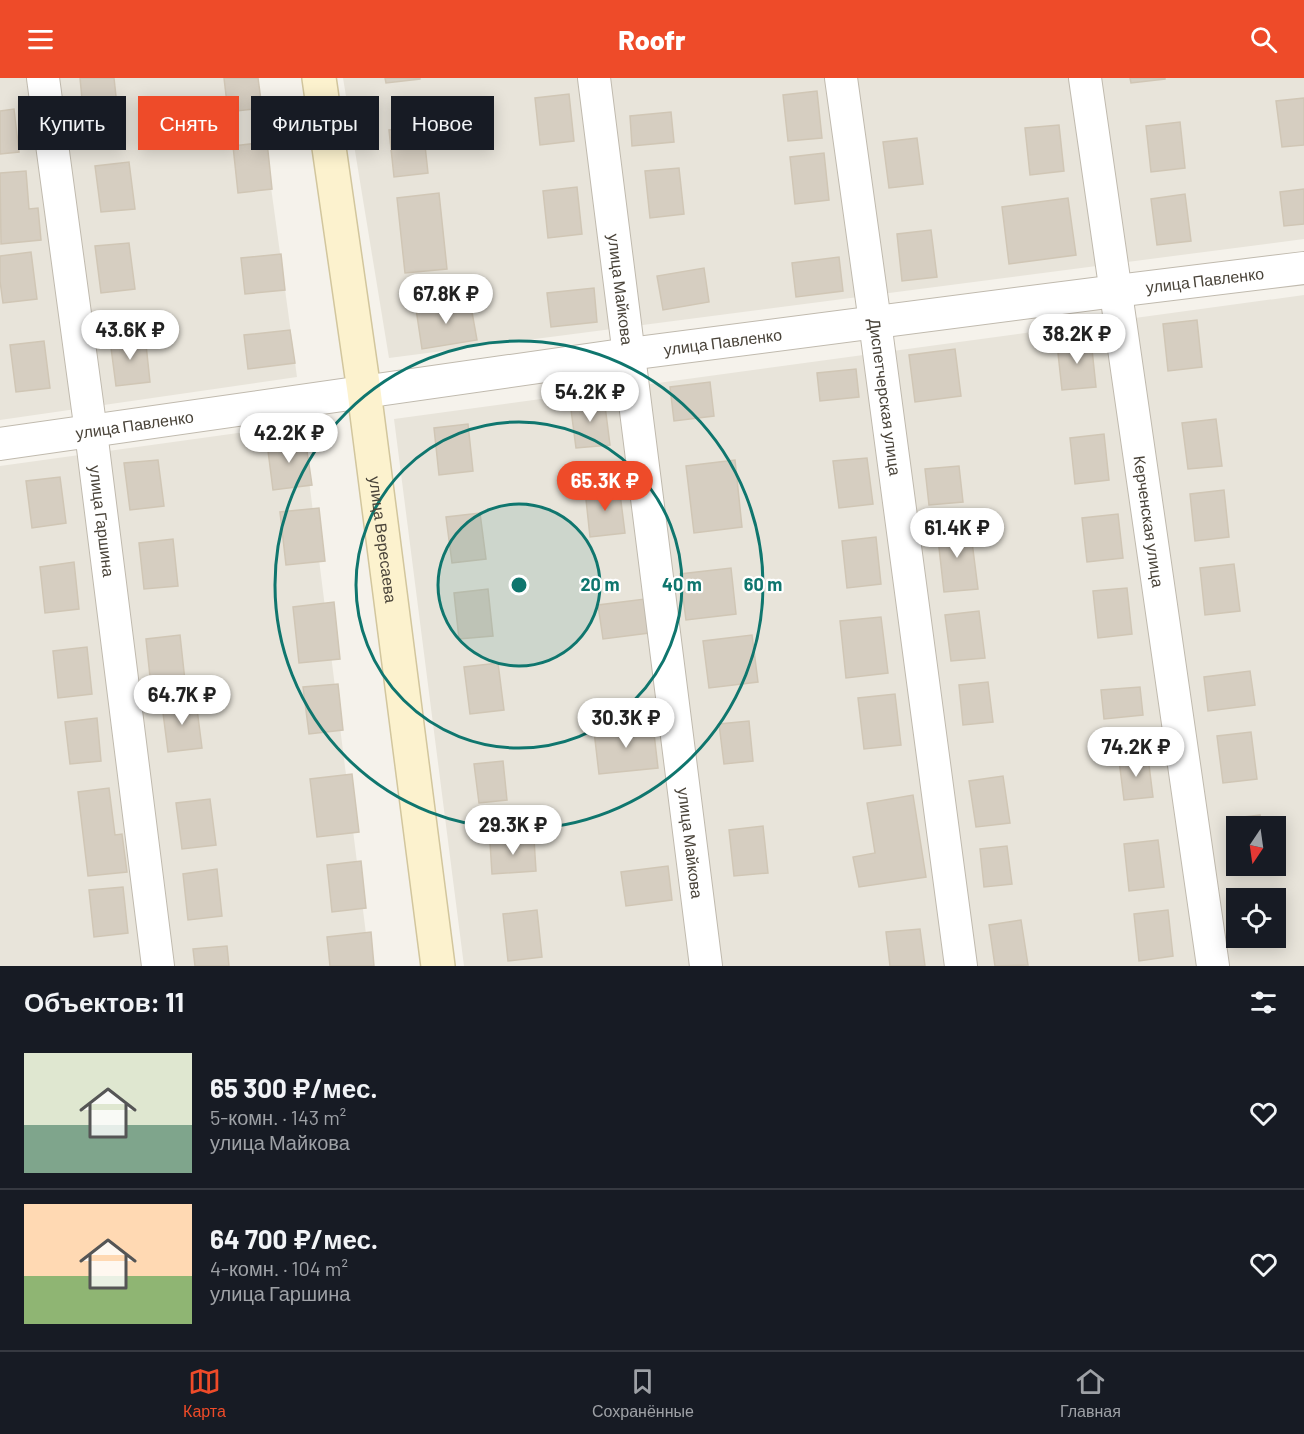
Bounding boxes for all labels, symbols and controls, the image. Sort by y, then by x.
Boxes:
icon: menu [24,23,57,56]
text: Roofr [618,23,686,55]
icon: search [1247,23,1280,56]
chip: Купить [18,96,126,150]
chip: Снять [138,96,239,150]
chip: Фильтры [251,96,379,150]
chip: Новое [391,96,494,150]
street label: улица Майкова [605,233,638,346]
street label: улица Павленко [1145,263,1265,296]
pin: 67.8K ₽ [391,274,501,325]
text: 67.8K ₽ [413,281,479,305]
pin: 43.6K ₽ [75,310,185,361]
pin: 38.2K ₽ [1022,314,1132,365]
text: 43.6K ₽ [95,317,165,341]
street label: Диспетчерская улица [866,317,905,477]
text: 38.2K ₽ [1043,321,1111,345]
street label: улица Павленко [663,324,783,358]
pin: 54.2K ₽ [535,372,645,423]
text: 54.2K ₽ [555,379,625,403]
street label: улица Павленко [74,406,195,442]
pin: 42.2K ₽ [234,413,344,464]
text: 42.2K ₽ [254,420,324,444]
street label: Керченская улица [1131,454,1168,589]
pin: 65.3K ₽ [550,461,660,512]
street label: улица Гаршина [86,464,119,578]
text: 65.3K ₽ [571,468,639,492]
street label: улица Вересаева [366,475,401,604]
pin: 61.4K ₽ [902,508,1012,559]
text: 61.4K ₽ [924,515,990,539]
text: 20 m [581,573,619,595]
text: 40 m [662,573,702,595]
text: 60 m [744,573,782,595]
centre of rings [509,575,529,595]
pin: 64.7K ₽ [127,675,237,726]
text: 64.7K ₽ [148,682,216,706]
pin: 30.3K ₽ [571,698,681,749]
text: 30.3K ₽ [592,705,660,729]
pin: 74.2K ₽ [1081,727,1191,778]
text: 74.2K ₽ [1101,734,1171,758]
street label: улица Майкова [675,786,707,900]
pin: 29.3K ₽ [458,805,568,856]
text: 29.3K ₽ [479,812,547,836]
north arrow [1226,816,1286,876]
map controls [1226,816,1286,948]
button: locate [1226,888,1286,948]
text: Объектов: 11 [24,986,184,1017]
icon: filters [1247,986,1280,1019]
text: 65 300 ₽/мес. [210,1072,377,1103]
icon: home [72,1077,144,1149]
icon: heart [1247,1097,1280,1130]
text: 5-комн. · 143 m² [210,1105,346,1129]
text: улица Майкова [210,1130,350,1154]
text: 64 700 ₽/мес. [210,1223,378,1254]
icon: home [72,1228,144,1300]
icon: heart [1247,1248,1280,1281]
text: 4-комн. · 104 m² [210,1256,348,1280]
text: улица Гаршина [210,1281,350,1305]
tab: Карта [183,1365,226,1421]
tab: Сохранённые [592,1365,694,1421]
tab: Главная [1060,1365,1121,1421]

